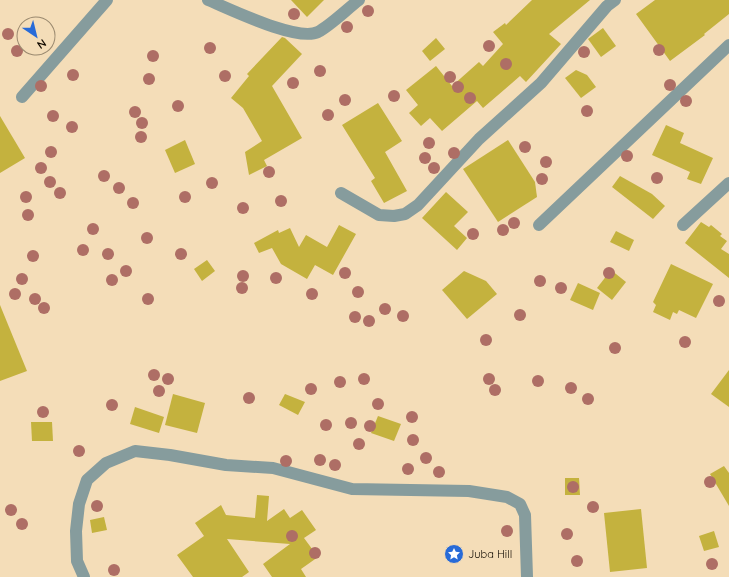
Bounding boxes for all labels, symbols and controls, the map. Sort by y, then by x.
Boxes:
north arrow [16,16,56,56]
text: N [34,36,49,52]
place icon: Juba Hill [443,543,465,565]
place label: Juba Hill [468,547,512,561]

